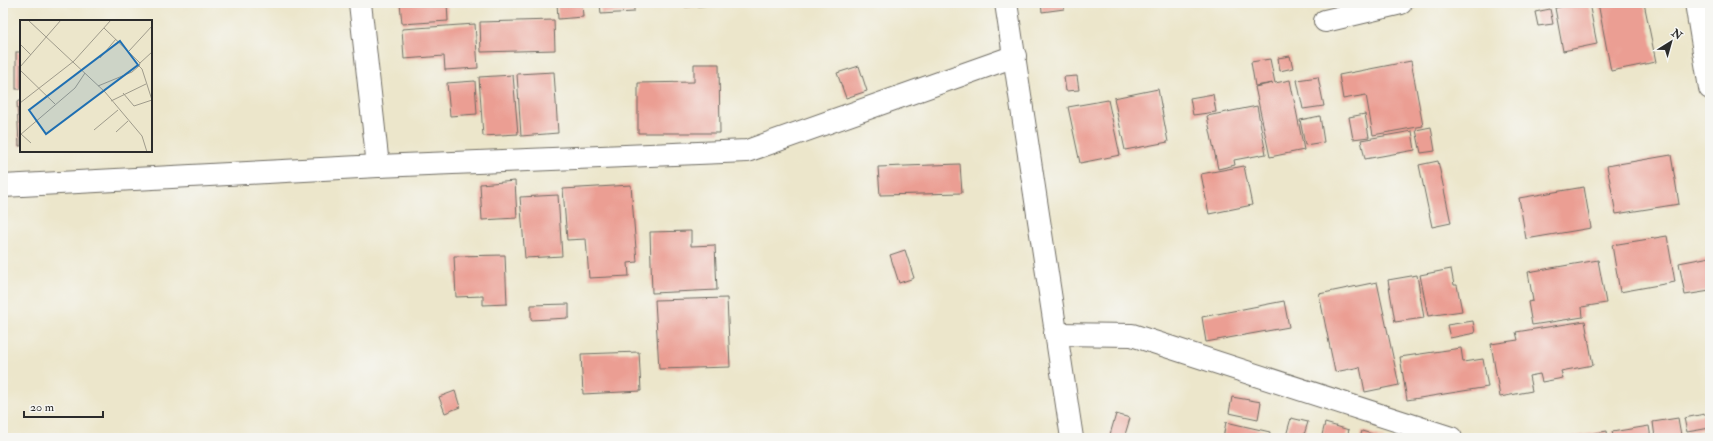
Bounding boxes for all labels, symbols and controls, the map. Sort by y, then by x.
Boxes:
inset map [20,20,152,152]
north arrow [1651,22,1691,62]
text: N [1668,26,1685,43]
scale bar [24,393,103,419]
text: 20 m [30,400,55,415]

